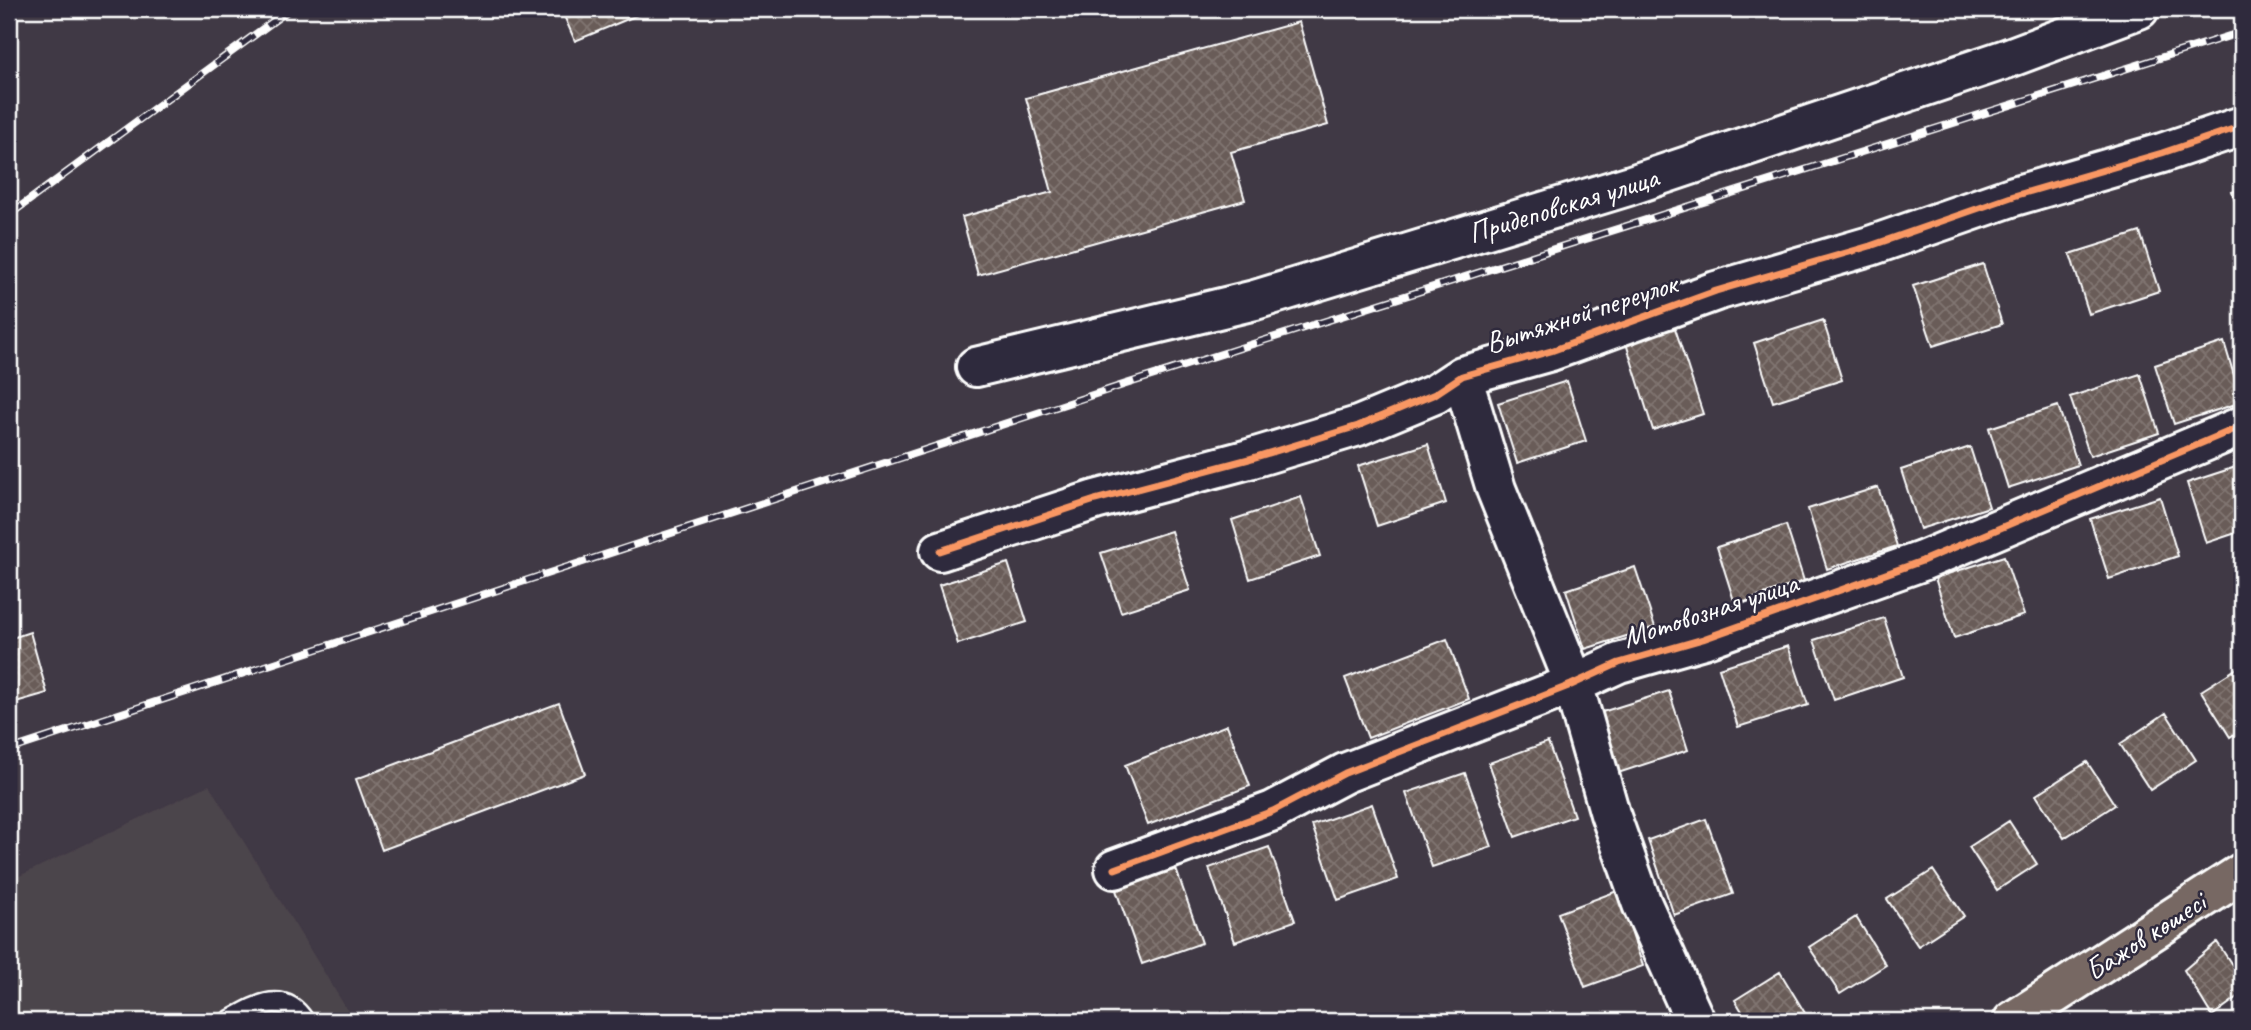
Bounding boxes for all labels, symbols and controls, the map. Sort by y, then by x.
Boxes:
street label: Придеповская улица [1463,157,1665,252]
street label: Вытяжной переулок [1480,263,1684,362]
street label: Мотовозная улица [1618,563,1804,656]
street label: Бажов көшесі [2077,881,2215,989]

